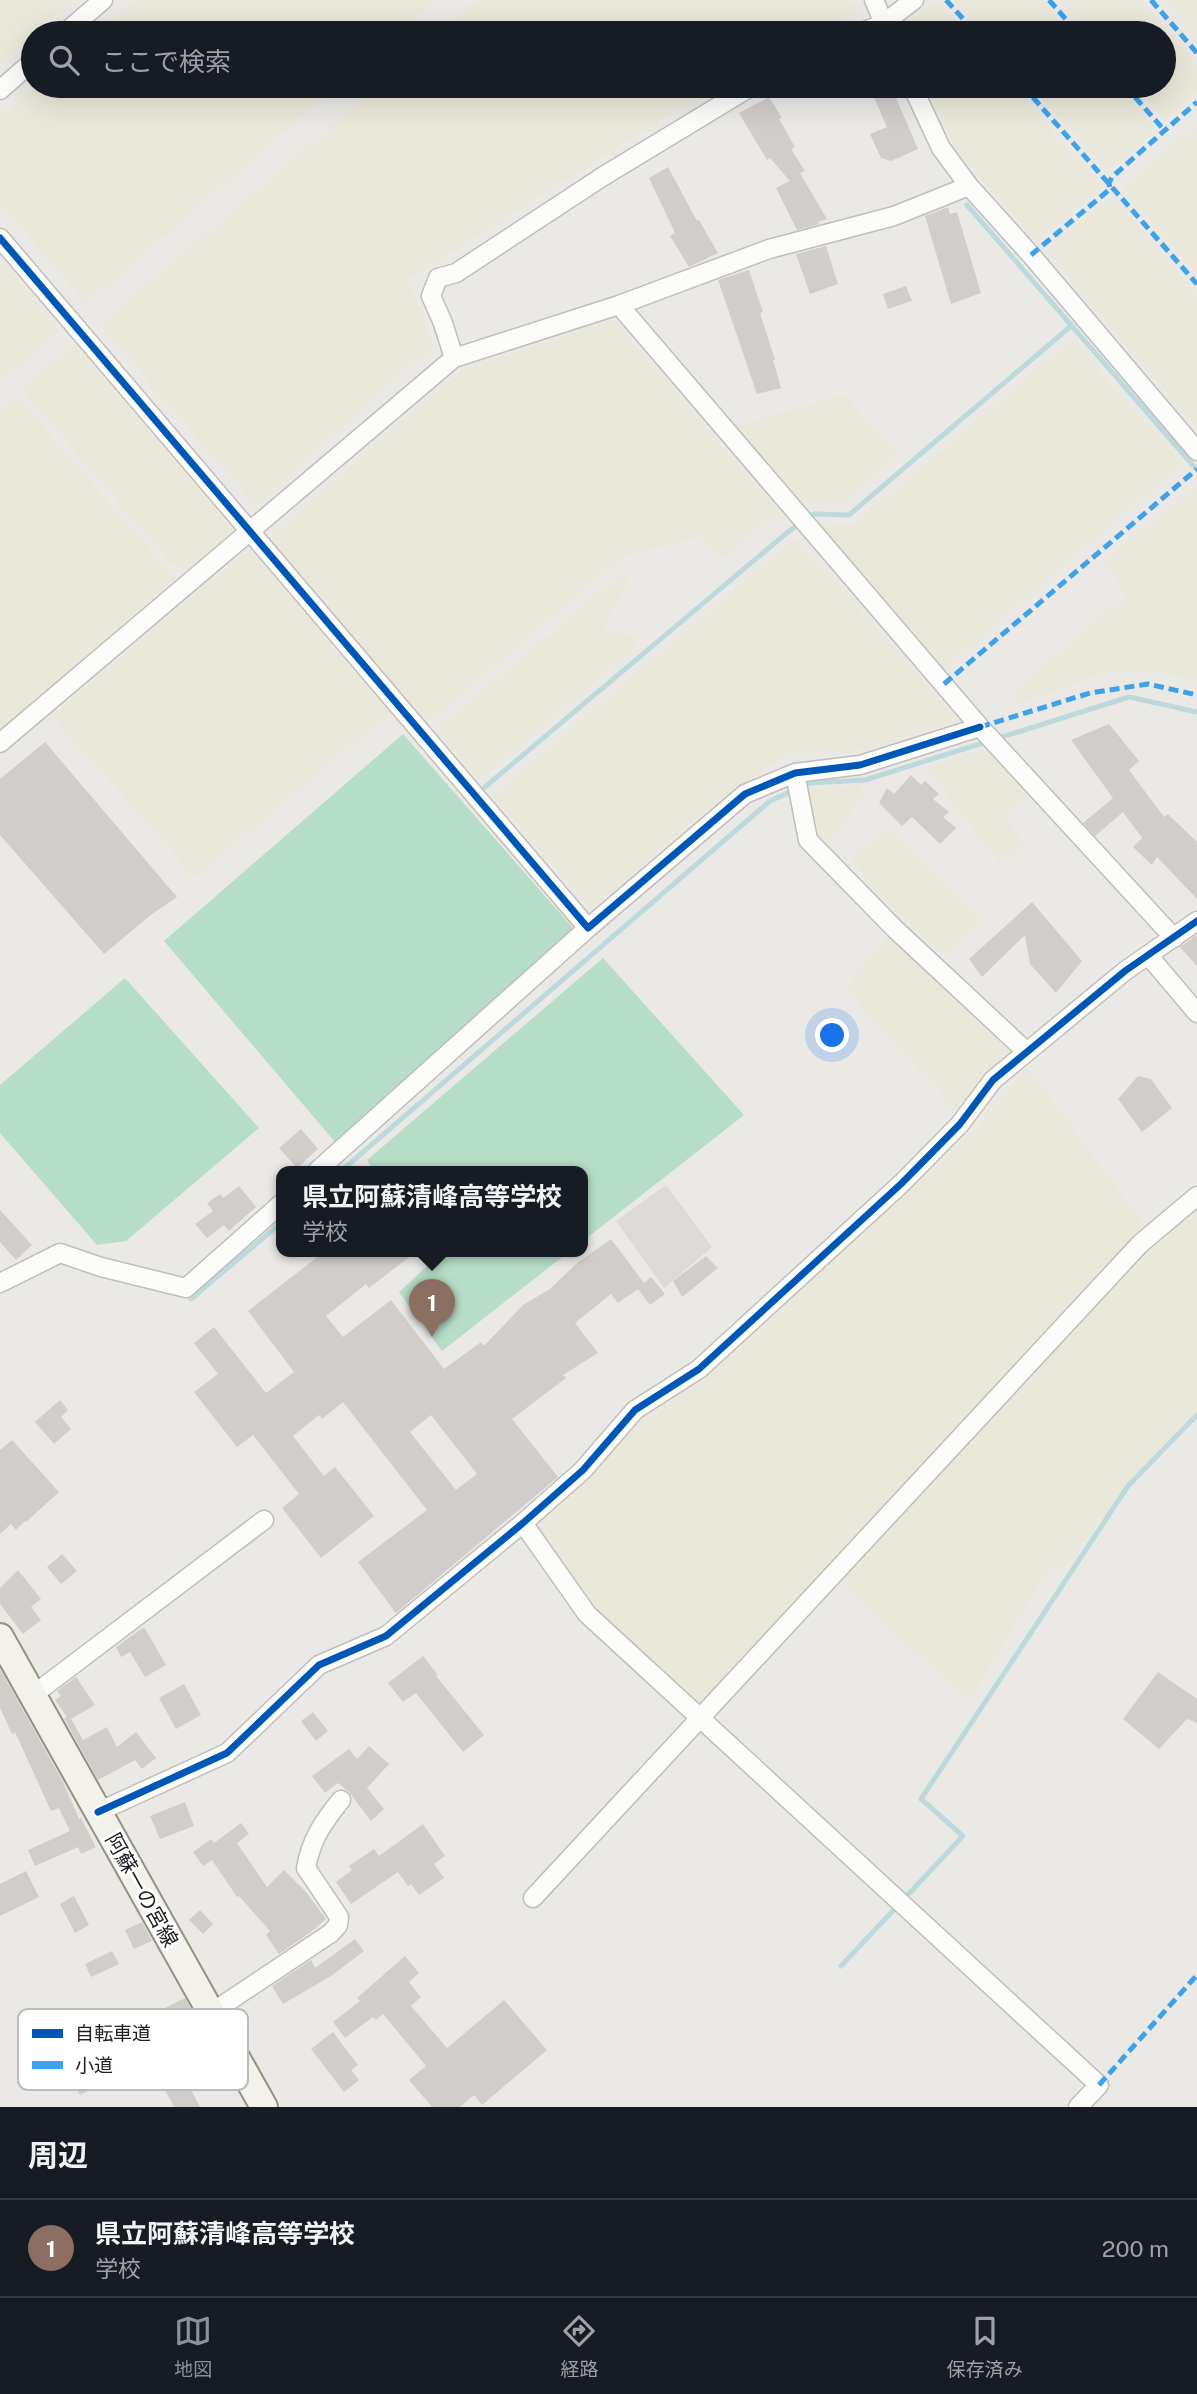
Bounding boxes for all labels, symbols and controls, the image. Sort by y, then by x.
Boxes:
search box [21,21,1176,98]
icon: search [45,41,83,79]
text: ここで検索 [101,46,231,77]
your location [815,1018,849,1052]
popup [276,1166,588,1257]
text: 県立阿蘇清峰高等学校 [302,1181,562,1212]
text: 学校 [302,1218,348,1245]
pin: 1 [409,1279,455,1337]
street label: 阿蘇一の宮線 [101,1829,183,1951]
legend [18,2009,248,2090]
text: 自転車道 [75,2022,151,2044]
text: 小道 [75,2054,113,2076]
text: 周辺 [28,2137,88,2173]
text: 県立阿蘇清峰高等学校 [95,2218,355,2249]
text: 1 [46,2235,56,2262]
text: 200 m [1102,2235,1169,2262]
text: 学校 [95,2255,141,2282]
tab: 地図 [174,2312,212,2381]
tab: 経路 [560,2312,599,2381]
tab: 保存済み [947,2312,1023,2381]

